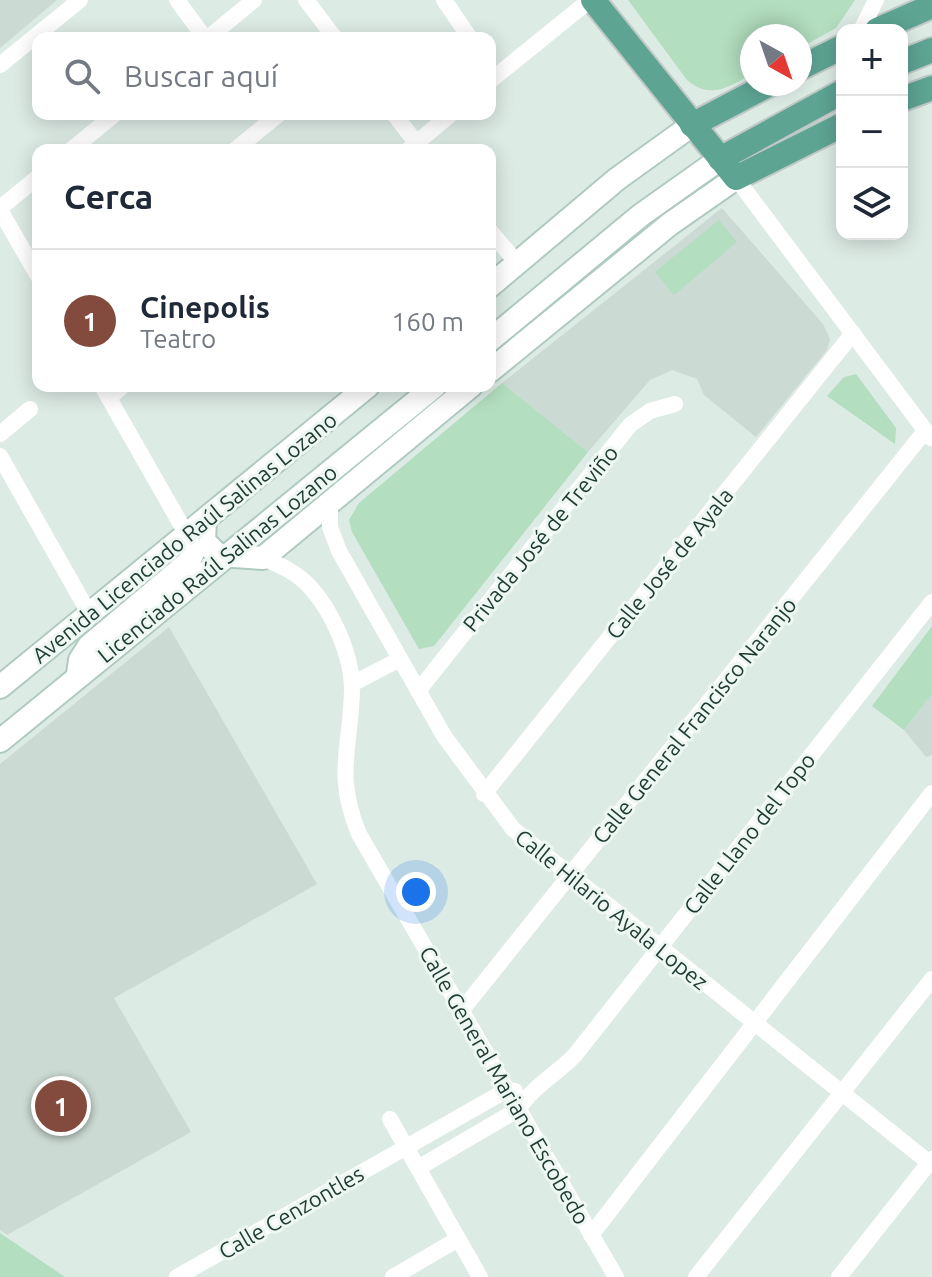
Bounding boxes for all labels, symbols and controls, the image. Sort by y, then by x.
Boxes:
north arrow [740,24,812,96]
map controls [836,24,908,240]
button: + [836,24,908,96]
search box [32,32,496,120]
icon: search [60,54,104,98]
text: Buscar aquí [124,59,278,93]
button: − [836,96,908,168]
button: layers [836,168,908,240]
text: Cerca [64,177,153,215]
text: Cinepolis [140,290,270,324]
text: 1 [83,307,97,336]
text: 160 m [392,307,464,336]
text: Teatro [140,324,216,353]
street label: Avenida Licenciado Raúl Salinas Lozano [26,406,342,668]
street label: Privada José de Treviño [457,440,623,636]
street label: Licenciado Raúl Salinas Lozano [92,458,342,668]
street label: Calle José de Ayala [600,482,738,644]
street label: Calle General Francisco Naranjo [587,592,801,848]
street label: Calle Llano del Topo [678,747,820,919]
street label: Calle Hilario Ayala Lopez [511,824,713,994]
your location [396,872,436,912]
street label: Calle General Mariano Escobedo [415,941,595,1229]
pin: 1 [35,1076,87,1136]
street label: Calle Cenzontles [214,1160,368,1264]

